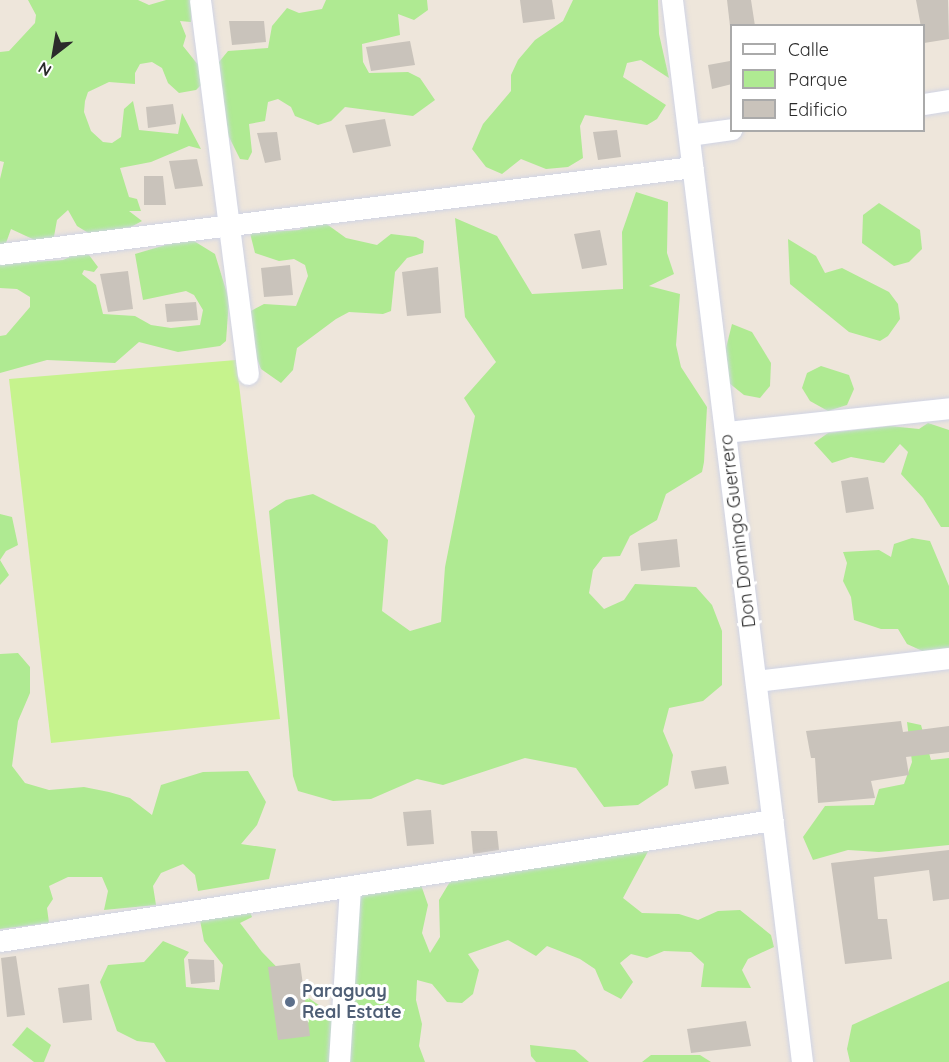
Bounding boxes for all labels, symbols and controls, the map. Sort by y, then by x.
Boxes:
north arrow [24,24,84,84]
legend [730,24,925,132]
text: Calle [788,38,829,61]
text: N [35,58,55,81]
text: Parque [788,68,847,91]
text: Edificio [788,98,847,121]
street label: Don Domingo Guerrero [715,433,761,629]
place label: Paraguay Real Estate [302,981,402,1024]
marker: Paraguay Real Estate [283,995,297,1009]

